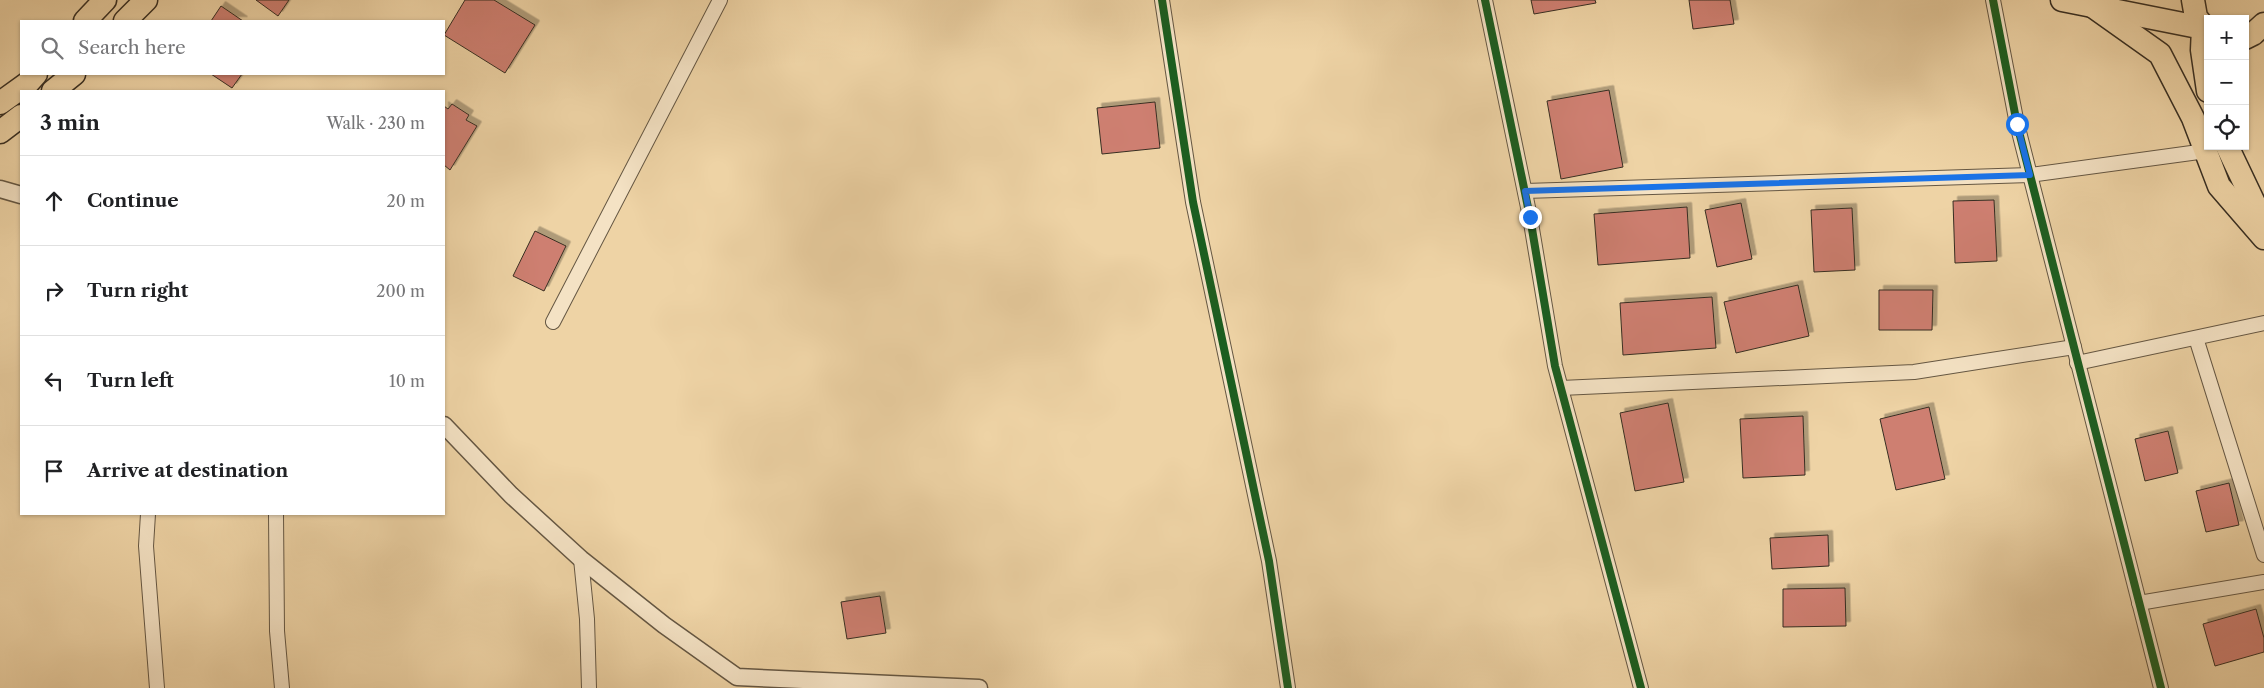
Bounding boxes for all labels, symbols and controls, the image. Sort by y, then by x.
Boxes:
map controls [2204,15,2249,150]
button: + [2204,15,2249,60]
search box [20,20,445,75]
icon: search [38,34,66,62]
text: Search here [78,36,186,59]
button: − [2204,60,2249,105]
button: locate [2204,105,2249,150]
text: 3 min [40,110,100,135]
text: Walk · 230 m [326,113,425,133]
route start [2006,113,2029,136]
icon: ahead [40,187,68,215]
text: Continue [87,189,179,212]
text: 20 m [386,191,425,211]
route end [1519,206,1542,229]
icon: right [40,277,68,305]
text: Turn right [87,279,188,302]
text: 200 m [376,281,425,301]
icon: left [40,367,68,395]
text: Turn left [87,369,174,392]
text: 10 m [389,371,425,391]
icon: arrive [40,457,68,485]
text: Arrive at destination [87,459,288,482]

